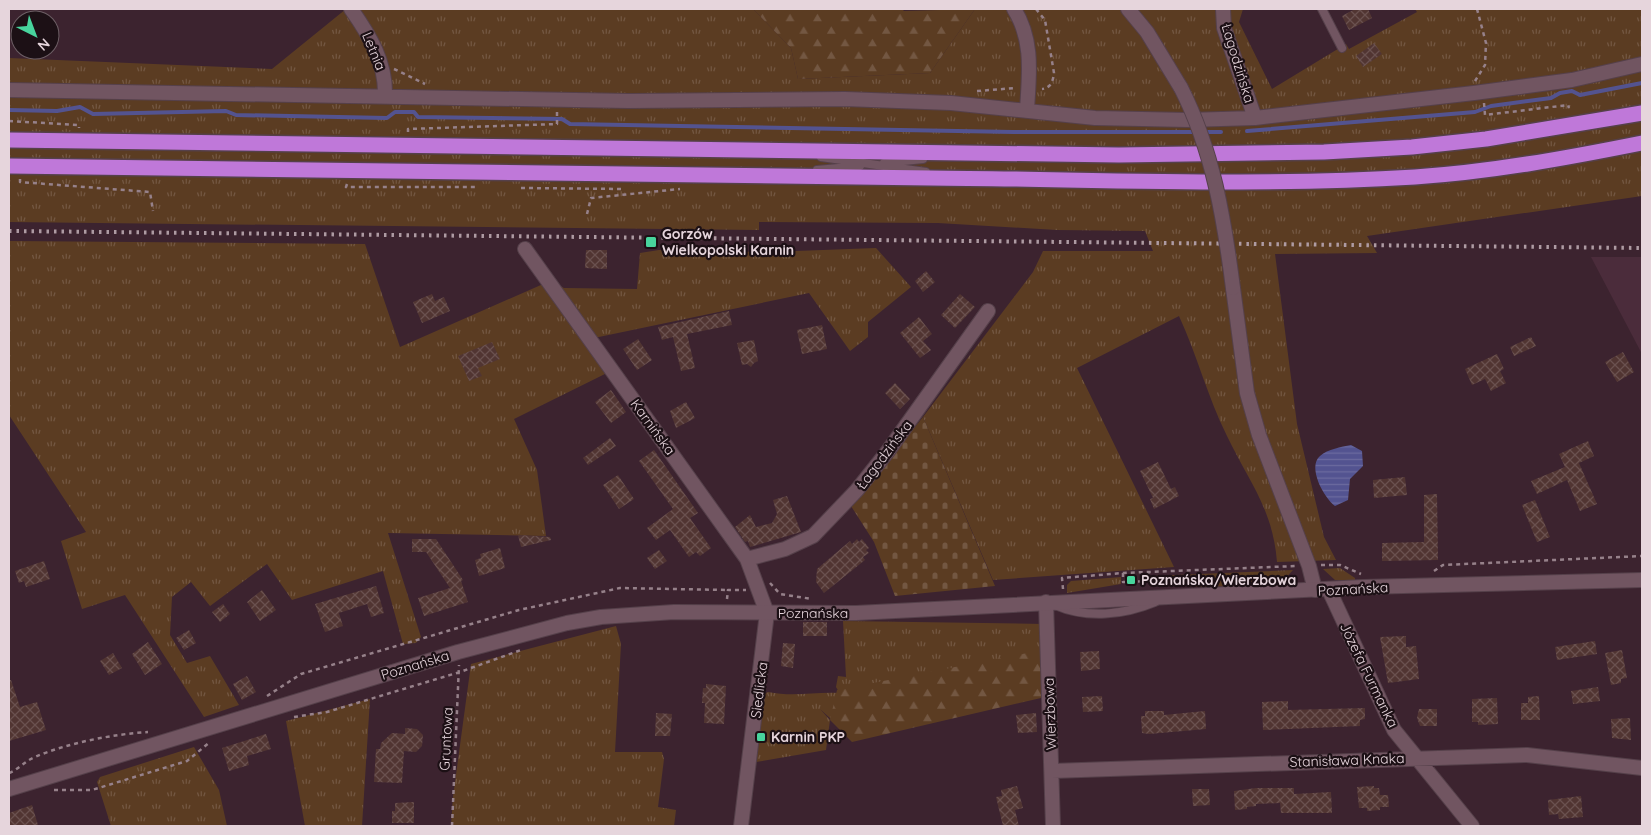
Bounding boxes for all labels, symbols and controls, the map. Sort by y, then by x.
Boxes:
north arrow [10,10,60,60]
street label: Łagodzińska [1217,21,1259,105]
street label: Letnia [358,29,390,73]
text: N [34,35,54,55]
place label: Gorzów Wielkopolski Karnin [662,225,794,259]
marker: Gorzów Wielkopolski Karnin [644,235,658,249]
street label: Karnińska [627,395,679,459]
street label: Łagodzińska [852,417,916,493]
place label: Poznańska/Wierzbowa [1141,571,1296,589]
marker: Poznańska/Wierzbowa [1125,574,1137,586]
street label: Poznańska [1317,578,1389,600]
street label: Poznańska [778,604,848,622]
street label: Józefa Furmanka [1336,620,1402,730]
street label: Poznańska [379,646,451,684]
street label: Siedlicka [747,661,771,719]
street label: Wierzbowa [1040,677,1060,751]
street label: Gruntowa [435,707,457,771]
place label: Karnin PKP [771,728,845,746]
marker: Karnin PKP [755,731,767,743]
street label: Stanisława Knaka [1289,749,1405,771]

